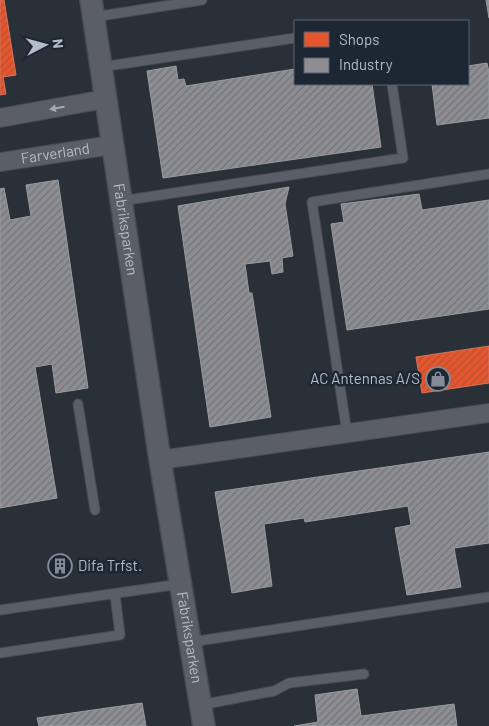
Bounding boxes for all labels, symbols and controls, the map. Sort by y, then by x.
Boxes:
north arrow [20,20,70,70]
legend [294,20,469,85]
text: Shops [339,30,379,48]
text: N [49,38,67,49]
text: Industry [339,55,393,73]
one-way arrow [49,104,65,112]
street label: Farverland [20,139,91,167]
street label: Fabriksparken [111,182,142,276]
shop icon: AC Antennas A/S [425,366,451,392]
place label: AC Antennas A/S [310,369,420,387]
building icon: Difa Trfst. [47,553,73,579]
place label: Difa Trfst. [78,556,142,574]
street label: Fabriksparken [174,590,207,684]

